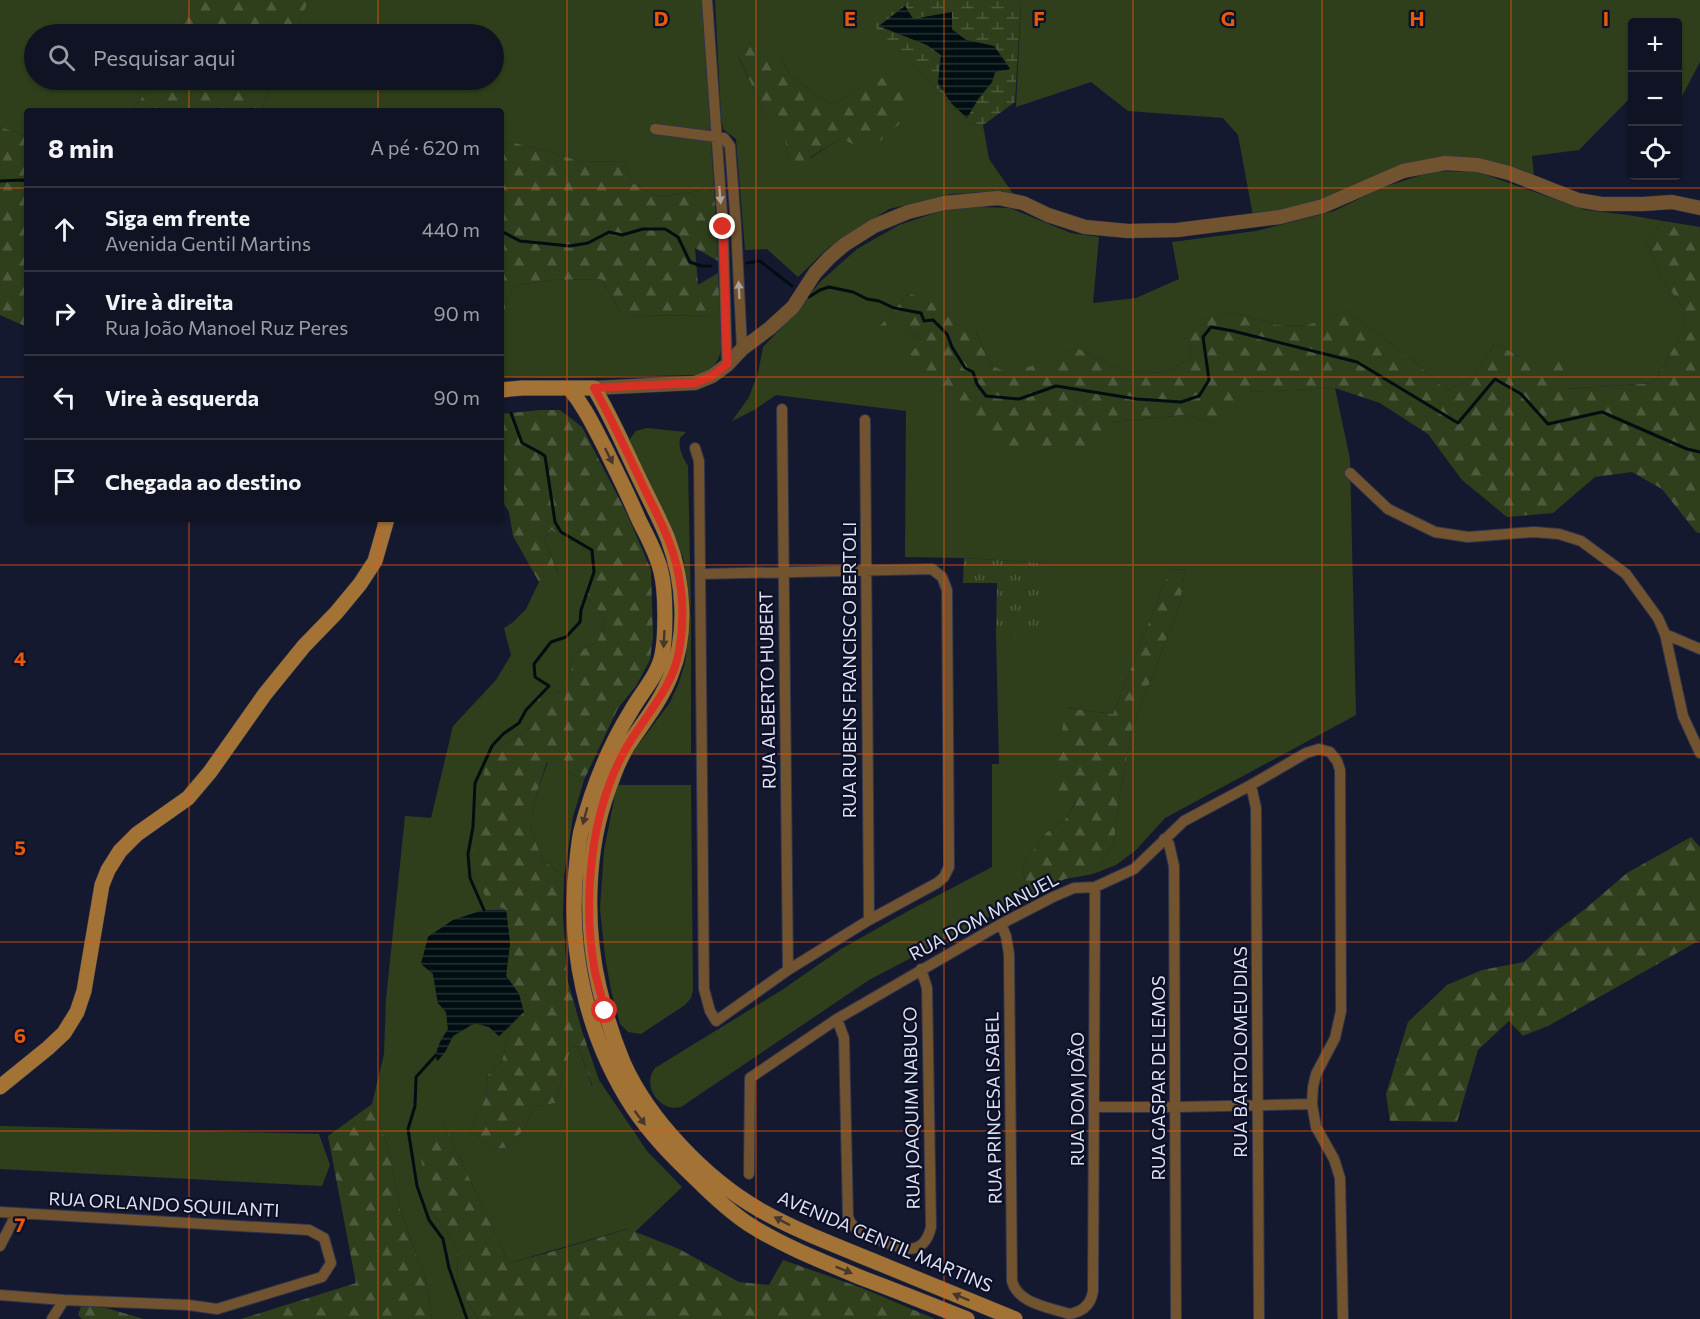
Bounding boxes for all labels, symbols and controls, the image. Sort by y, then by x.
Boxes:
text: D [654,6,668,30]
text: E [844,6,856,30]
text: F [1033,6,1045,30]
text: G [1221,6,1235,30]
text: H [1410,6,1425,30]
text: I [1603,6,1609,30]
map controls [1628,18,1682,180]
button: + [1628,18,1682,72]
search box [24,24,504,90]
icon: search [45,41,78,74]
text: Pesquisar aqui [93,44,236,71]
button: − [1628,72,1682,126]
button: locate [1628,126,1682,180]
text: 8 min [48,132,114,163]
text: A pé · 620 m [370,135,480,159]
one-way arrow [716,185,725,204]
text: Siga em frente [105,204,250,231]
icon: ahead [48,213,81,246]
route end [709,213,735,239]
text: 440 m [422,217,480,241]
text: Avenida Gentil Martins [105,231,311,255]
one-way arrow [734,281,743,300]
text: Vire à direita [105,288,233,315]
icon: right [48,297,81,330]
text: 90 m [434,301,480,325]
text: Rua João Manoel Ruz Peres [105,315,348,339]
icon: left [48,381,81,414]
text: Vire à esquerda [105,384,259,411]
text: 90 m [434,385,480,409]
one-way arrow [603,447,613,465]
icon: arrive [48,465,81,498]
text: Chegada ao destino [105,468,301,495]
street label: RUA RUBENS FRANCISCO BERTOLI [838,522,860,818]
street label: RUA ALBERTO HUBERT [754,591,780,789]
one-way arrow [659,630,668,649]
text: 4 [14,646,26,670]
one-way arrow [580,807,590,825]
text: 5 [14,835,26,859]
street label: RUA DOM MANUEL [905,867,1062,965]
street label: RUA BARTOLOMEU DIAS [1229,946,1251,1158]
street label: RUA GASPAR DE LEMOS [1147,975,1169,1181]
route start [591,997,617,1023]
street label: RUA JOAQUIM NABUCO [898,1006,924,1210]
street label: RUA PRINCESA ISABEL [980,1012,1006,1204]
text: 6 [14,1023,26,1047]
street label: RUA DOM JOÃO [1066,1032,1088,1166]
one-way arrow [634,1110,646,1125]
street label: AVENIDA GENTIL MARTINS [775,1186,996,1296]
street label: RUA ORLANDO SQUILANTI [48,1187,280,1221]
text: 7 [15,1212,26,1236]
one-way arrow [773,1216,790,1226]
one-way arrow [835,1265,853,1275]
one-way arrow [952,1292,970,1302]

